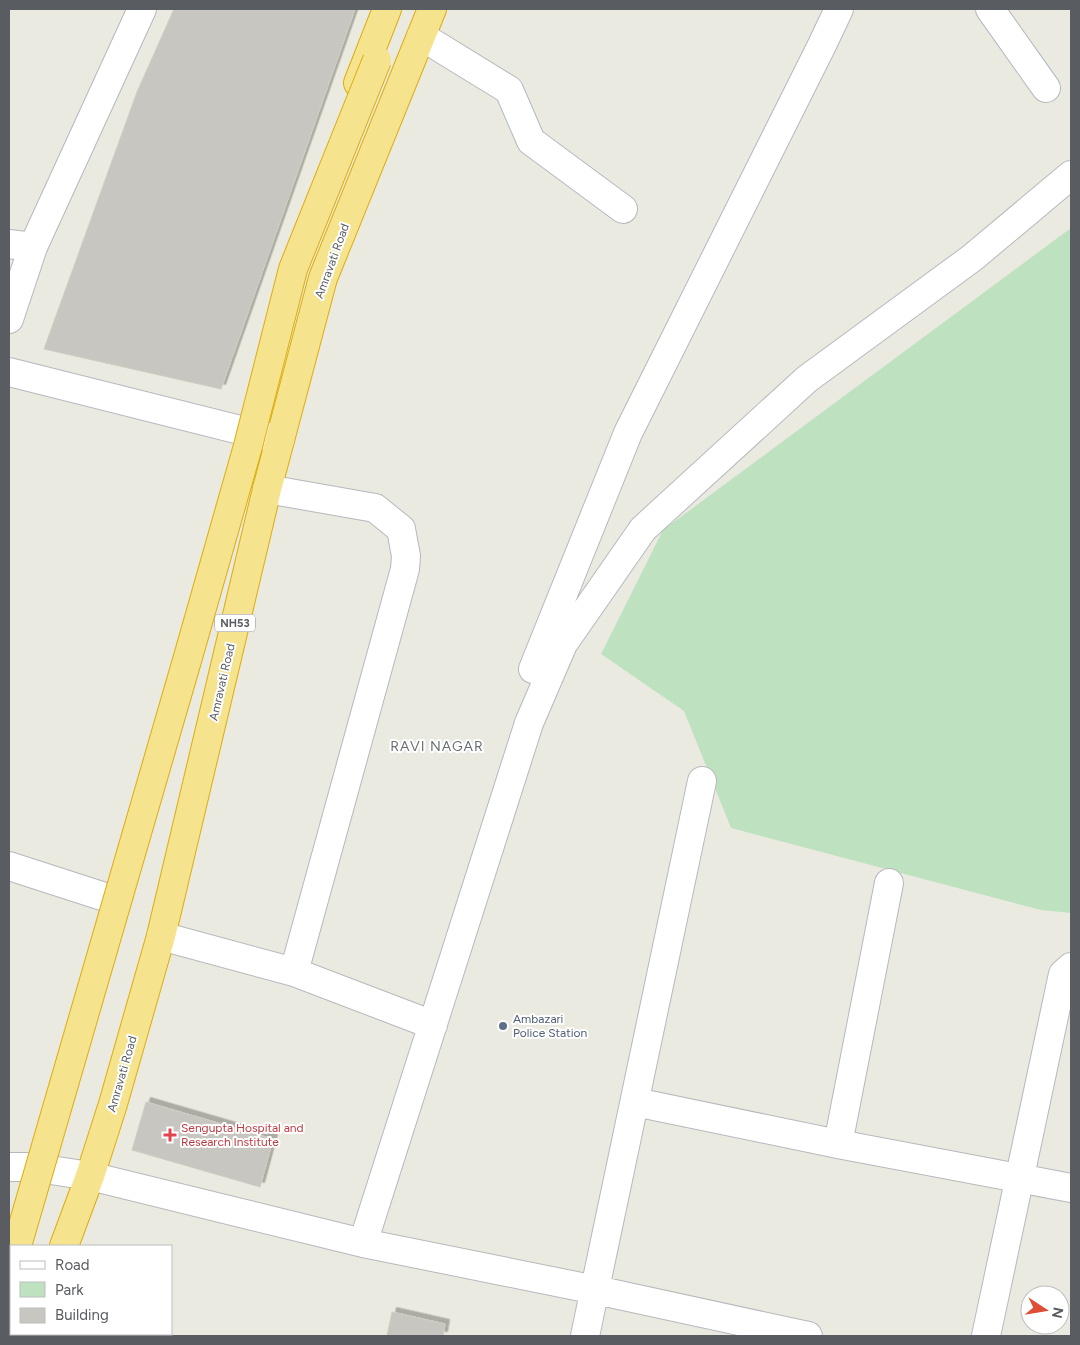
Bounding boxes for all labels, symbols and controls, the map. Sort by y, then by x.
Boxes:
street label: Amravati Road [312,222,352,300]
road number: NH53 [215,614,255,632]
street label: Amravati Road [206,642,238,722]
district label: RAVI NAGAR [390,738,484,755]
place label: Ambazari Police Station [513,1012,587,1040]
marker: Ambazari Police Station [497,1020,509,1032]
street label: Amravati Road [104,1034,140,1114]
place label: Sengupta Hospital and Research Institute [181,1121,304,1149]
marker: Sengupta Hospital and Research Institute [163,1128,177,1142]
legend [10,1245,172,1335]
text: Road [55,1256,90,1274]
text: Park [55,1281,84,1299]
north arrow [1020,1285,1070,1335]
text: Building [55,1306,109,1324]
text: N [1048,1306,1067,1320]

